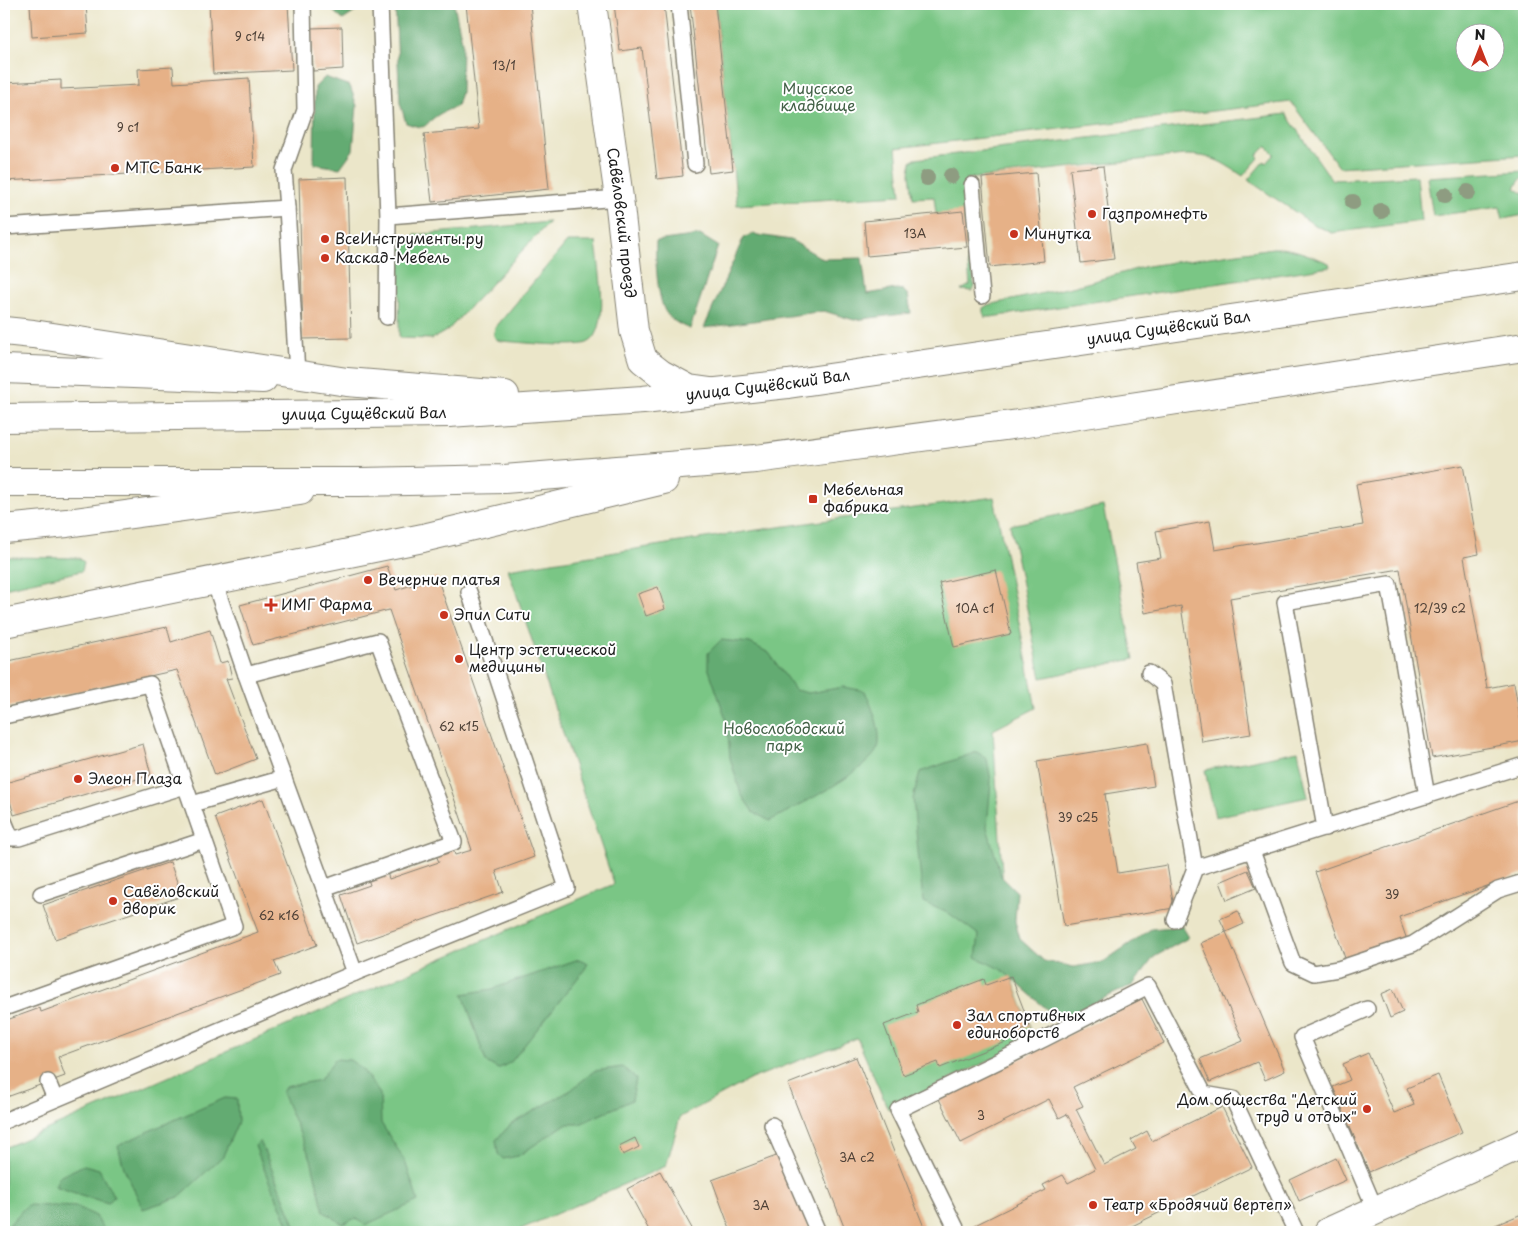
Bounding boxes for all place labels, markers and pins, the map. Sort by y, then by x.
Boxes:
place label: МТС Банк [125,155,202,178]
marker: МТС Банк [109,162,121,174]
place label: Газпромнефть [1102,201,1207,224]
marker: Газпромнефть [1086,208,1098,220]
place label: Минутка [1024,221,1092,244]
place label: ВсеИнструменты.ру [335,226,484,249]
marker: Минутка [1008,228,1020,240]
marker: ВсеИнструменты.ру [319,233,331,245]
place label: Каскад-Мебель [335,245,450,268]
marker: Каскад-Мебель [319,252,331,264]
place label: Мебельная фабрика [823,477,904,517]
marker: Мебельная фабрика [807,493,819,505]
place label: Вечерние платья [378,567,500,590]
marker: Вечерние платья [362,574,374,586]
place label: ИМГ Фарма [281,592,373,615]
marker: ИМГ Фарма [265,599,277,611]
place label: Эпил Сити [454,602,530,625]
marker: Эпил Сити [438,609,450,621]
place label: Центр эстетической медицины [469,637,616,677]
marker: Центр эстетической медицины [453,653,465,665]
place label: Элеон Плаза [88,766,182,789]
marker: Элеон Плаза [72,773,84,785]
place label: Савёловский дворик [123,879,219,919]
marker: Савёловский дворик [107,895,119,907]
place label: Зал спортивных единоборств [967,1003,1086,1043]
marker: Зал спортивных единоборств [951,1019,963,1031]
place label: Дом общества "Детский труд и отдых" [1176,1087,1357,1127]
marker: Дом общества "Детский труд и отдых" [1361,1103,1373,1115]
place label: Театр «Бродячий вертеп» [1103,1192,1292,1215]
marker: Театр «Бродячий вертеп» [1087,1199,1099,1211]

